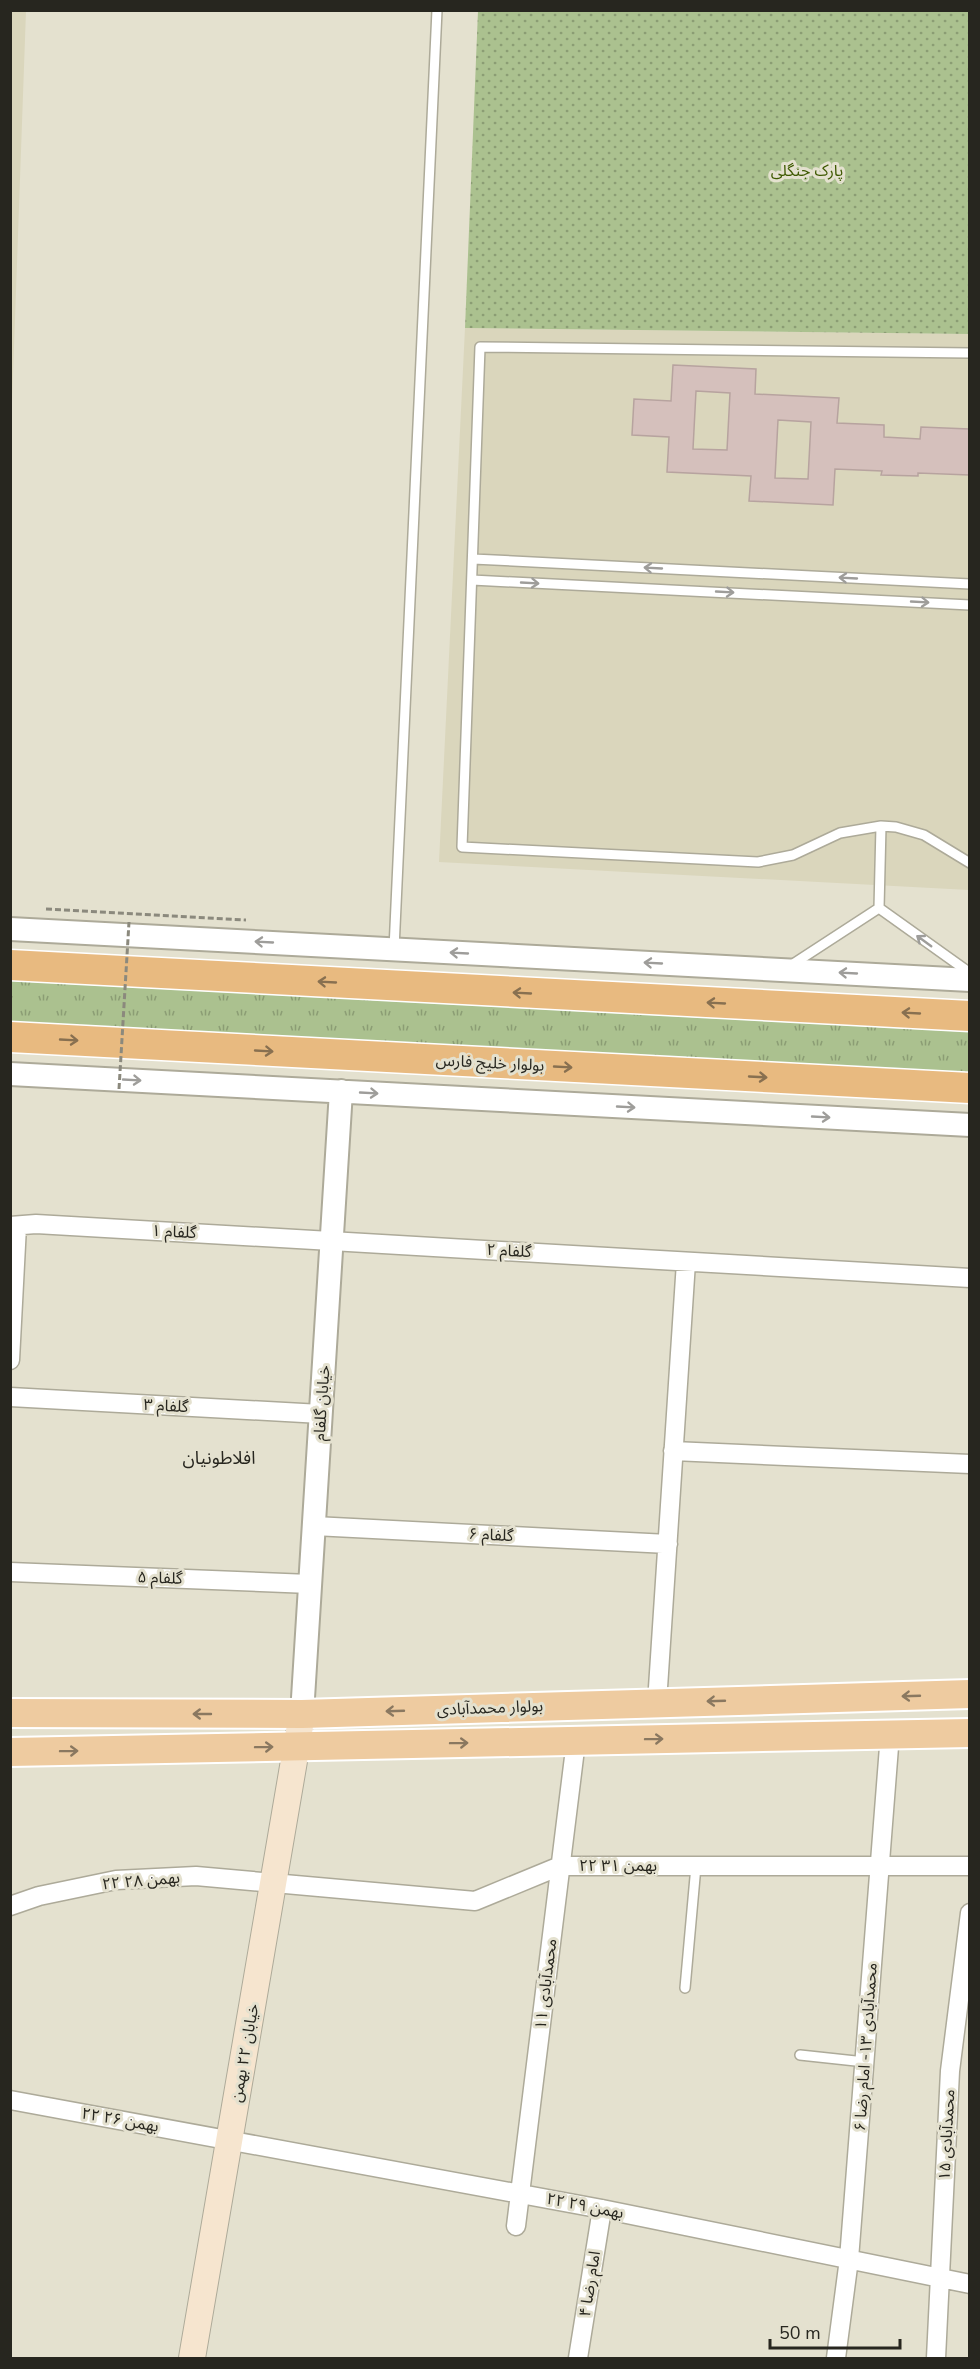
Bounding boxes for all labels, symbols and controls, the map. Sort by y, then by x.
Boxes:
park label: پارک جنگلی [771,160,843,182]
one-way arrow [644,562,664,573]
one-way arrow [839,572,859,583]
one-way arrow [520,577,540,588]
one-way arrow [715,587,735,598]
one-way arrow [909,597,929,608]
one-way arrow [916,935,933,947]
one-way arrow [254,937,274,948]
one-way arrow [449,947,469,958]
one-way arrow [644,957,664,968]
one-way arrow [839,968,859,979]
one-way arrow [317,977,337,988]
one-way arrow [512,987,532,998]
one-way arrow [707,997,727,1008]
one-way arrow [902,1008,922,1019]
one-way arrow [58,1035,78,1046]
one-way arrow [253,1045,273,1056]
street label: بولوار خلیج فارس [435,1049,545,1078]
one-way arrow [553,1061,573,1072]
one-way arrow [747,1071,767,1082]
one-way arrow [121,1075,141,1086]
one-way arrow [358,1087,378,1098]
one-way arrow [616,1101,636,1112]
one-way arrow [810,1111,830,1122]
street label: گلفام ۱ [151,1220,197,1245]
street label: گلفام ۲ [486,1239,532,1264]
street label: خیابان گلفام [308,1364,337,1442]
street label: گلفام ۳ [143,1394,189,1419]
district label: افلاطونیان [183,1446,255,1470]
street label: گلفام ۶ [468,1523,514,1548]
street label: گلفام ۵ [137,1566,183,1591]
one-way arrow [902,1690,922,1701]
street label: بولوار محمدآبادی [437,1695,543,1721]
one-way arrow [707,1696,727,1707]
one-way arrow [386,1705,406,1716]
one-way arrow [192,1708,212,1720]
one-way arrow [643,1733,663,1745]
one-way arrow [448,1737,468,1749]
one-way arrow [253,1741,273,1753]
one-way arrow [58,1745,78,1757]
street label: ۲۲ بهمن ۳۱ [579,1855,657,1877]
street label: ۲۲ بهمن ۲۸ [101,1867,181,1895]
street label: محمدآبادی ۱۱ [530,1937,562,2031]
street label: محمدآبادی ۱۳- امام رضا ۶ [849,1962,884,2132]
street label: خیابان ۲۲ بهمن [225,2002,265,2104]
street label: محمدآبادی ۱۵ [934,2089,960,2181]
street label: ۲۲ بهمن ۲۶ [80,2102,160,2138]
street label: ۲۲ بهمن ۲۹ [545,2188,625,2224]
street label: امام رضا ۴ [574,2249,607,2319]
scale bar [770,2312,900,2350]
text: 50 m [779,2321,821,2345]

